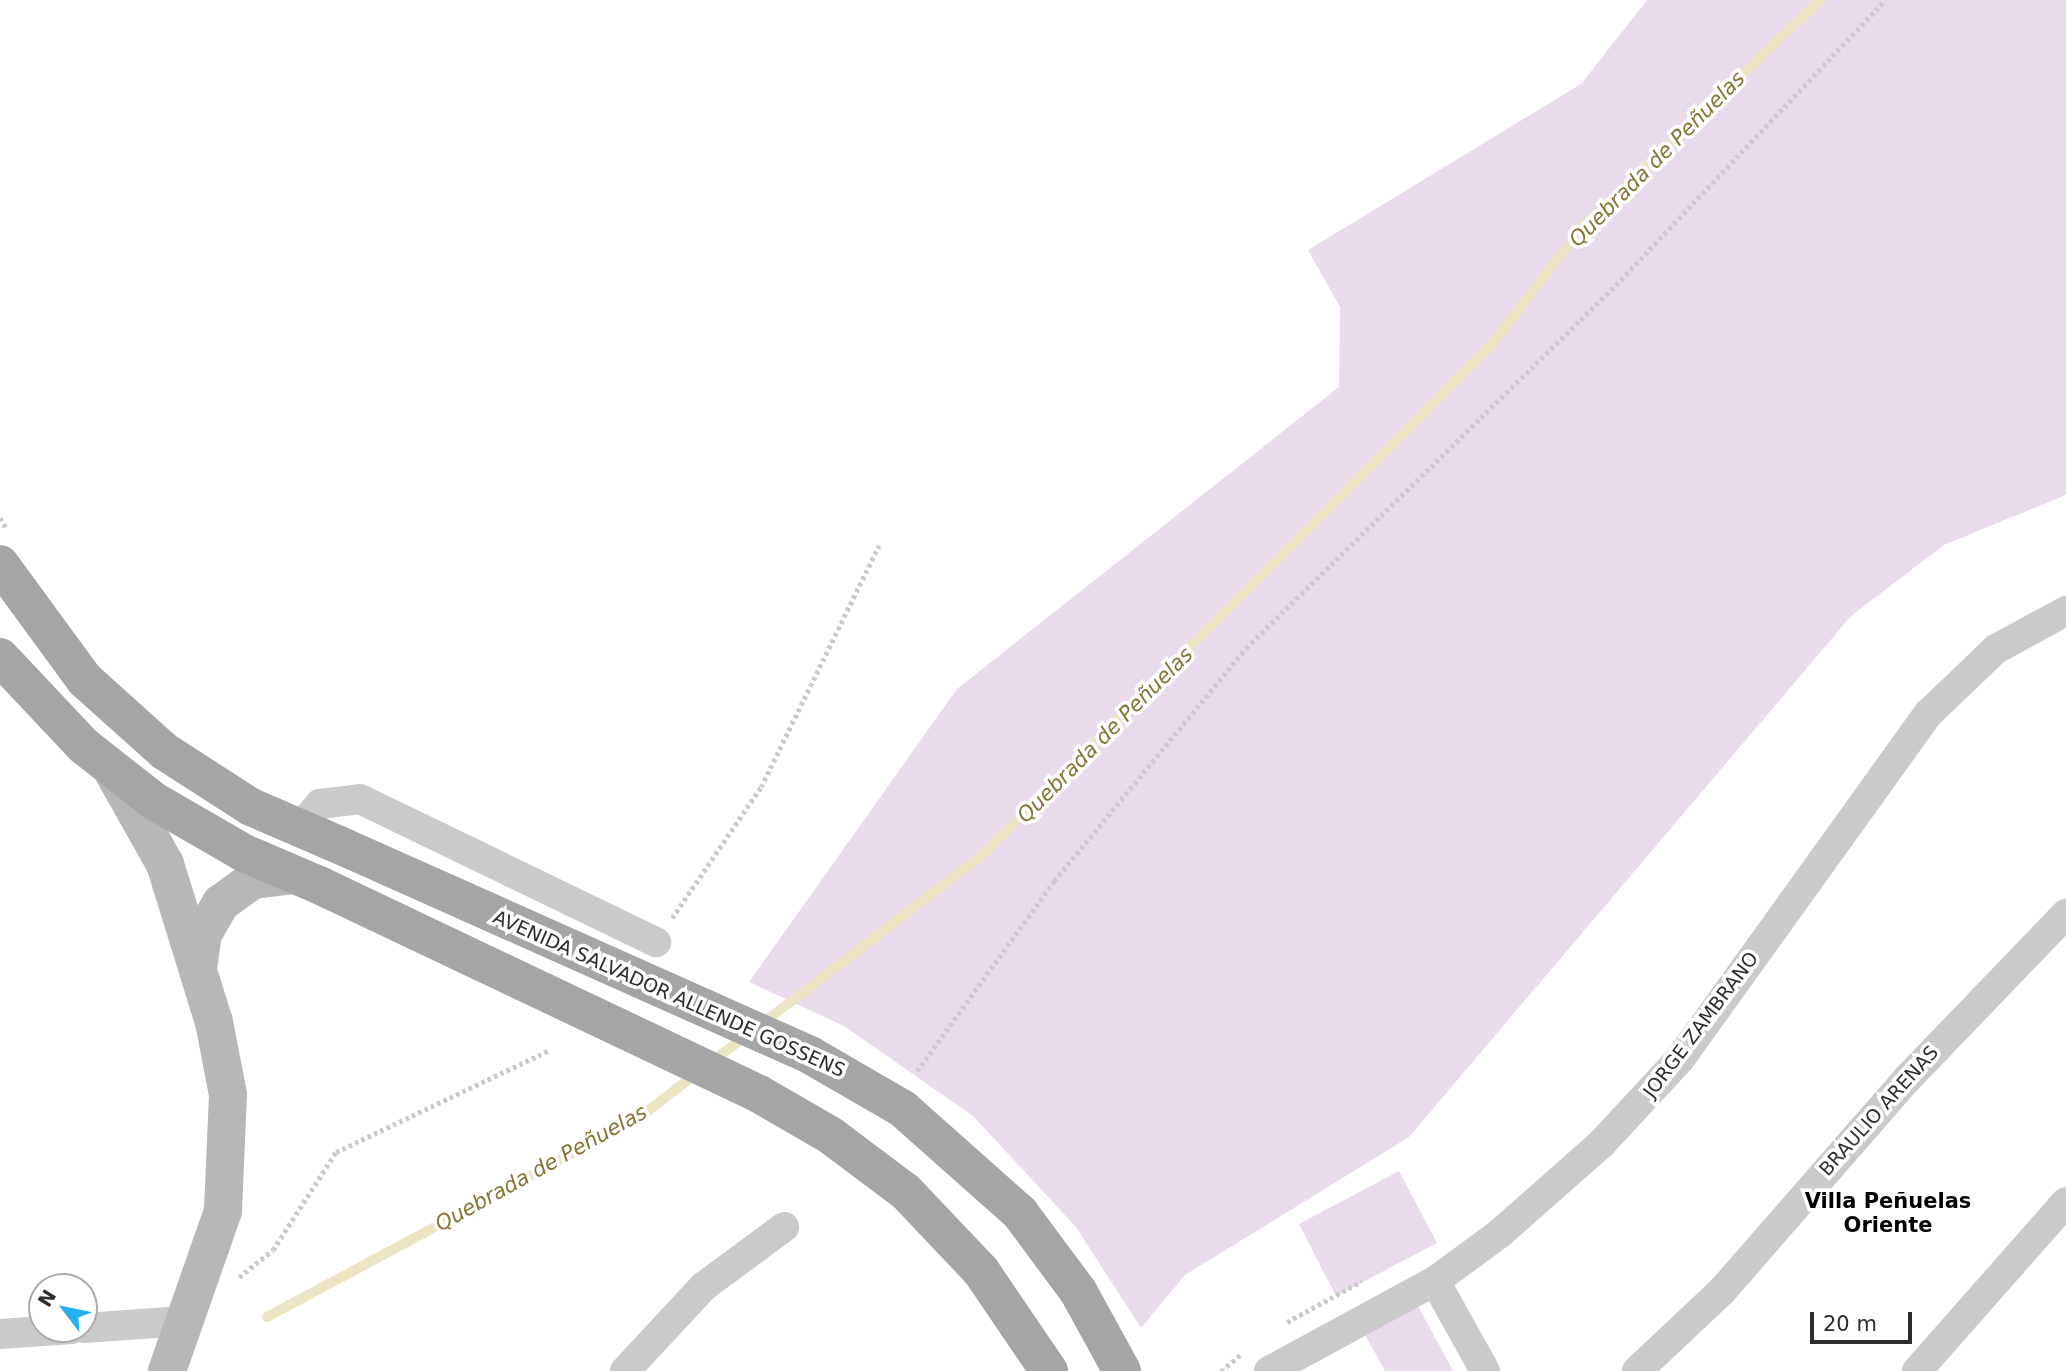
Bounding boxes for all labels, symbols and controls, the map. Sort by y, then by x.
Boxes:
water label: Quebrada de Peñuelas [1564,66,1750,252]
water label: Quebrada de Peñuelas [1012,642,1198,828]
street label: AVENIDA SALVADOR ALLENDE GOSSENS [490,906,848,1082]
street label: JORGE ZAMBRANO [1639,948,1763,1102]
street label: BRAULIO ARENAS [1815,1041,1943,1181]
water label: Quebrada de Peñuelas [431,1099,651,1237]
district label: Villa Peñuelas Oriente [1805,1188,1971,1238]
north arrow [28,1273,98,1343]
text: N [33,1285,60,1311]
scale bar [1814,1298,1916,1342]
text: 20 m [1823,1312,1877,1336]

